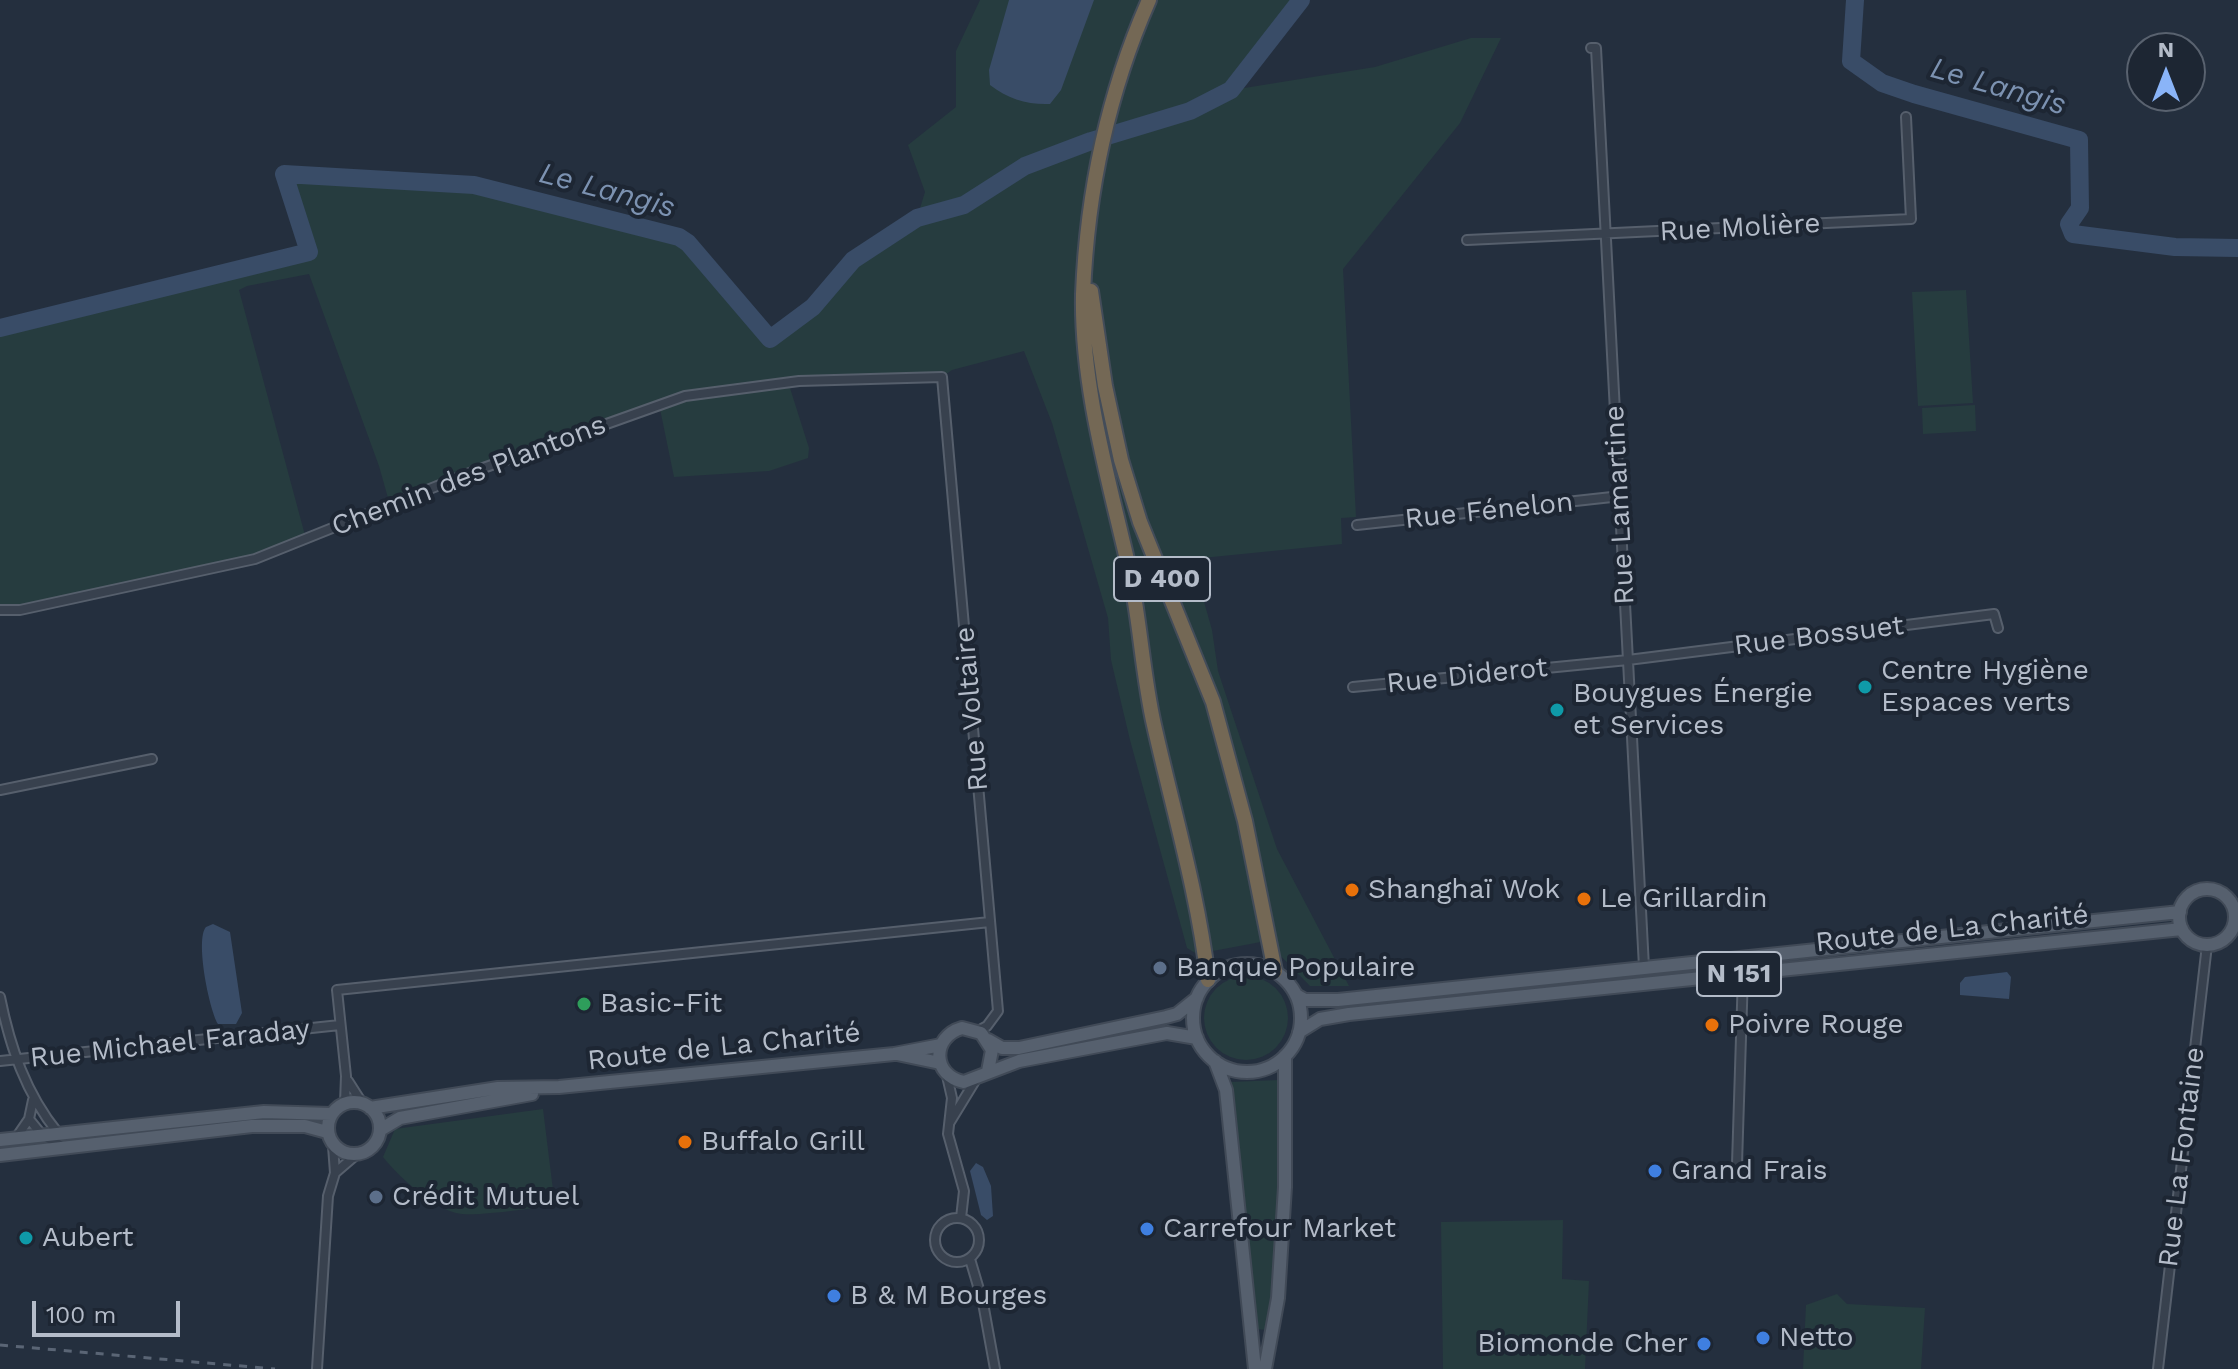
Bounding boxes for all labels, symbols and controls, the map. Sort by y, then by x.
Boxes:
north arrow [2126,32,2206,112]
text: N [2158,37,2174,62]
water label: Le Langis [1926,51,2070,123]
water label: Le Langis [535,156,679,226]
street label: Rue Molière [1659,207,1821,249]
street label: Rue Lamartine [1598,404,1642,606]
street label: Chemin des Plantons [327,408,611,544]
street label: Rue Fénelon [1403,485,1575,537]
road number: D 400 [1114,557,1210,601]
street label: Rue Bossuet [1732,609,1906,663]
street label: Rue Voltaire [948,625,996,793]
street label: Rue Diderot [1385,651,1549,701]
place label: Centre Hygiène Espaces verts [1881,654,2089,720]
place label: Bouygues Énergie et Services [1573,677,1813,743]
marker: Centre Hygiène Espaces verts [1856,678,1874,696]
marker: Bouygues Énergie et Services [1548,701,1566,719]
place label: Shanghaï Wok [1368,873,1560,907]
marker: Shanghaï Wok [1343,881,1361,899]
place label: Le Grillardin [1600,882,1767,916]
marker: Le Grillardin [1575,890,1593,908]
street label: Route de La Charité [1814,898,2090,960]
place label: Banque Populaire [1176,951,1415,985]
road number: N 151 [1697,952,1781,996]
marker: Banque Populaire [1151,959,1169,977]
place label: Basic-Fit [600,987,722,1021]
marker: Basic-Fit [575,995,593,1013]
place label: Poivre Rouge [1728,1008,1904,1042]
street label: Rue Michael Faraday [28,1013,312,1075]
street label: Route de La Charité [586,1016,862,1078]
marker: Poivre Rouge [1703,1016,1721,1034]
street label: Rue La Fontaine [2152,1045,2212,1269]
place label: Buffalo Grill [701,1125,865,1159]
marker: Buffalo Grill [676,1133,694,1151]
place label: Grand Frais [1671,1154,1828,1188]
marker: Grand Frais [1646,1162,1664,1180]
place label: Crédit Mutuel [392,1180,579,1214]
marker: Crédit Mutuel [367,1188,385,1206]
place label: Carrefour Market [1163,1212,1396,1246]
marker: Carrefour Market [1138,1220,1156,1238]
place label: Aubert [42,1221,134,1255]
marker: Aubert [17,1229,35,1247]
place label: B & M Bourges [850,1279,1047,1313]
scale bar [36,1285,184,1335]
marker: B & M Bourges [825,1287,843,1305]
text: 100 m [46,1301,116,1329]
place label: Netto [1779,1321,1854,1355]
place label: Biomonde Cher [1477,1327,1688,1361]
marker: Netto [1754,1329,1772,1347]
marker: Biomonde Cher [1695,1335,1713,1353]

